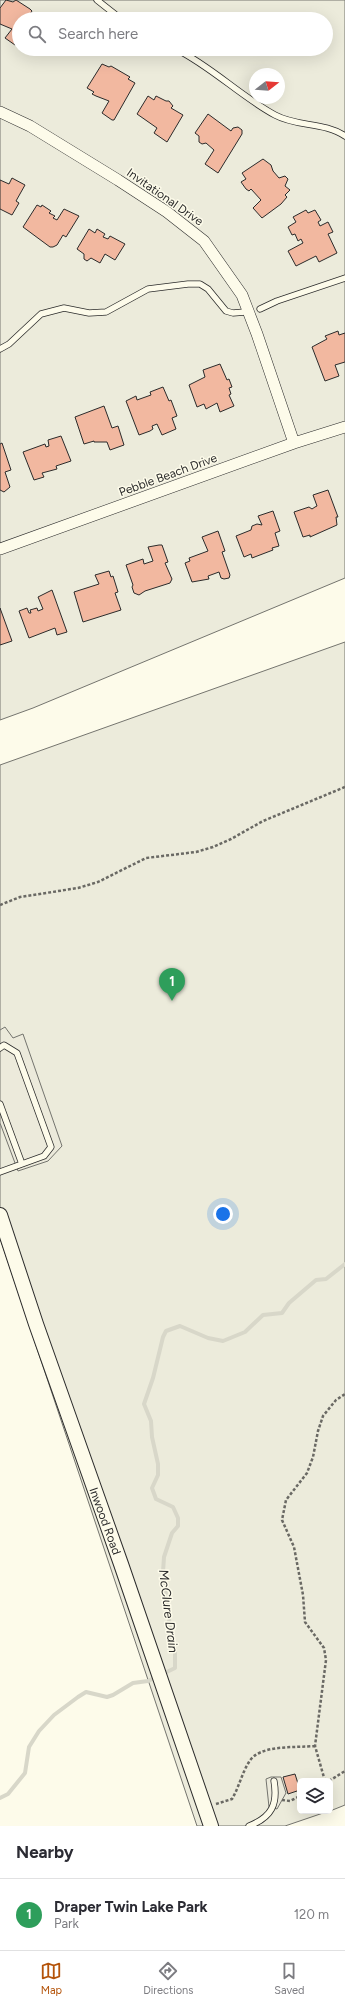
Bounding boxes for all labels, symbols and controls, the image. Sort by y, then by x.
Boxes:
search box [12,12,333,56]
icon: search [26,23,48,45]
text: Search here [58,25,138,43]
north arrow [249,68,285,104]
street label: Invitational Drive [124,165,206,229]
street label: Pebble Beach Drive [117,451,219,499]
pin: 1 [159,968,185,1001]
your location [213,1204,233,1224]
street label: Inwood Road [86,1485,124,1557]
water label: McClure Drain [156,1569,181,1653]
map controls [297,1778,333,1814]
button: layers [297,1778,333,1814]
text: Nearby [16,1842,74,1862]
text: Draper Twin Lake Park [54,1898,208,1916]
text: 1 [26,1907,32,1922]
text: 120 m [294,1907,329,1922]
text: Park [54,1916,79,1931]
tab: Map [40,1960,62,1997]
tab: Directions [143,1960,193,1997]
tab: Saved [274,1960,305,1997]

